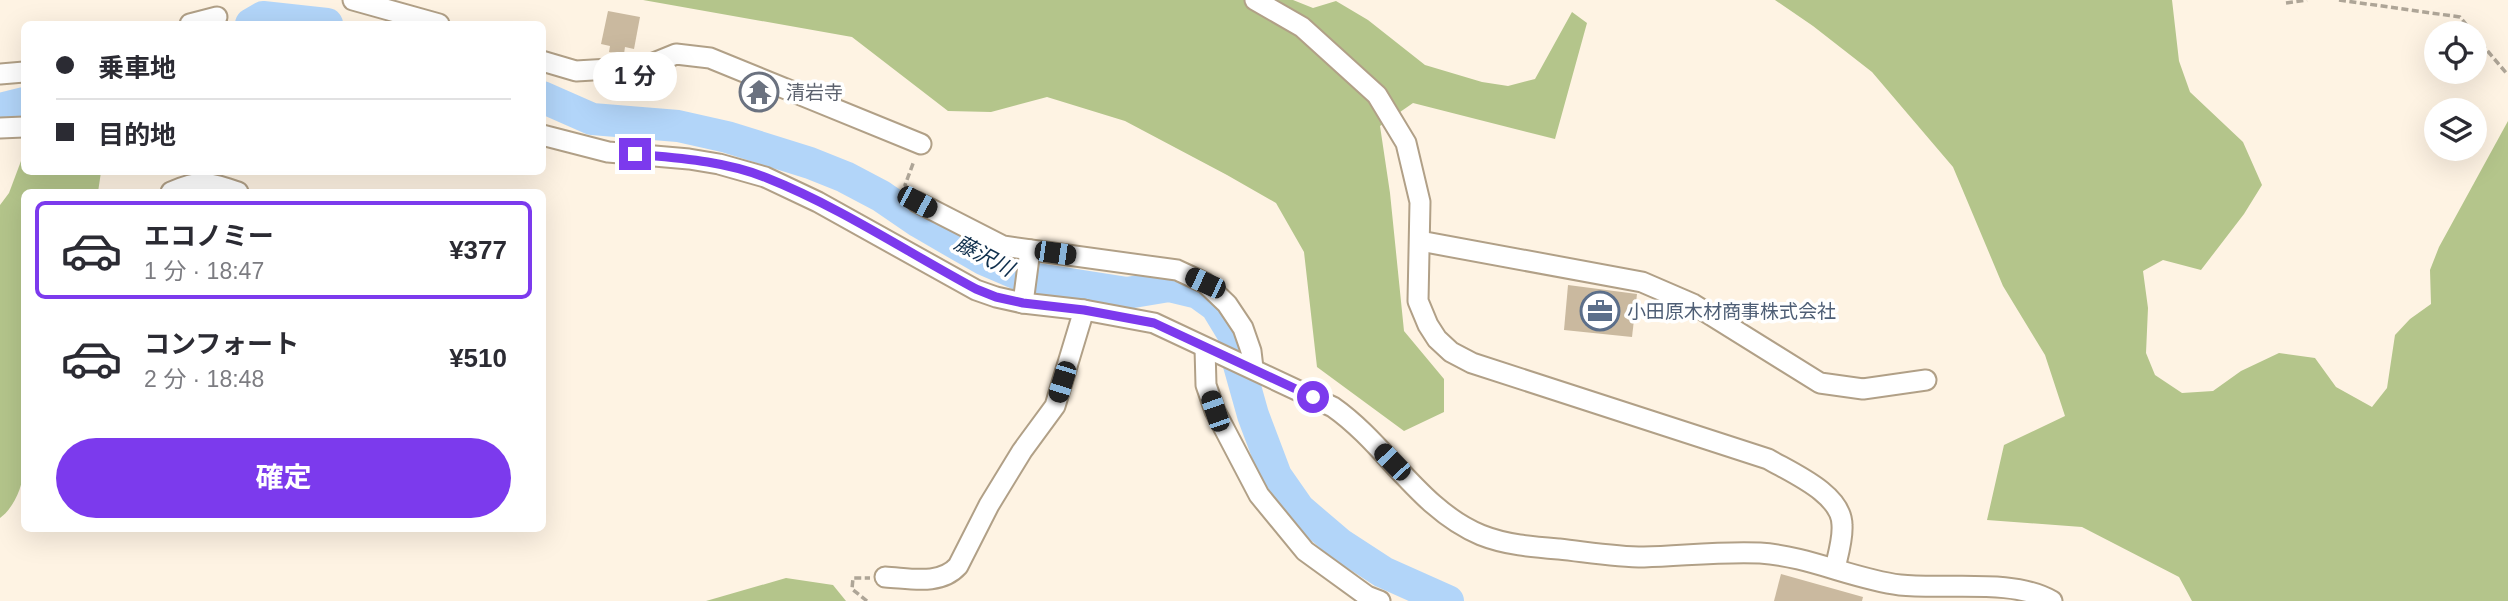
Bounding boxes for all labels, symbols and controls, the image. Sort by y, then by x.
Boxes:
map controls [2424,21,2487,161]
button: locate [2424,21,2487,84]
callout: 1 分 [593,52,677,102]
text: 乗車地 [98,53,176,83]
text: 1 分 [614,63,656,89]
temple icon: 清岩寺 [738,71,780,113]
place label: 清岩寺 [786,82,843,103]
button: layers [2424,98,2487,161]
text: 目的地 [98,120,176,150]
route end [619,138,651,170]
car [894,183,941,221]
icon: car [60,219,123,282]
text: エコノミー [144,221,274,251]
water label: 藤沢川 [951,231,1019,281]
text: ¥377 [449,235,507,265]
car [1033,240,1078,266]
text: 1 分 · 18:47 [144,258,264,284]
car [1182,265,1229,301]
office icon: 小田原木材商事株式会社 [1579,290,1621,332]
place label: 小田原木材商事株式会社 [1627,301,1836,322]
icon: car [60,327,123,390]
text: コンフォート [144,329,299,359]
text: ¥510 [449,343,507,373]
car [1046,359,1079,405]
text: 2 分 · 18:48 [144,366,264,392]
route start [1297,381,1329,413]
car [1199,388,1232,434]
button: 確定 [56,438,511,518]
car [1370,440,1415,484]

